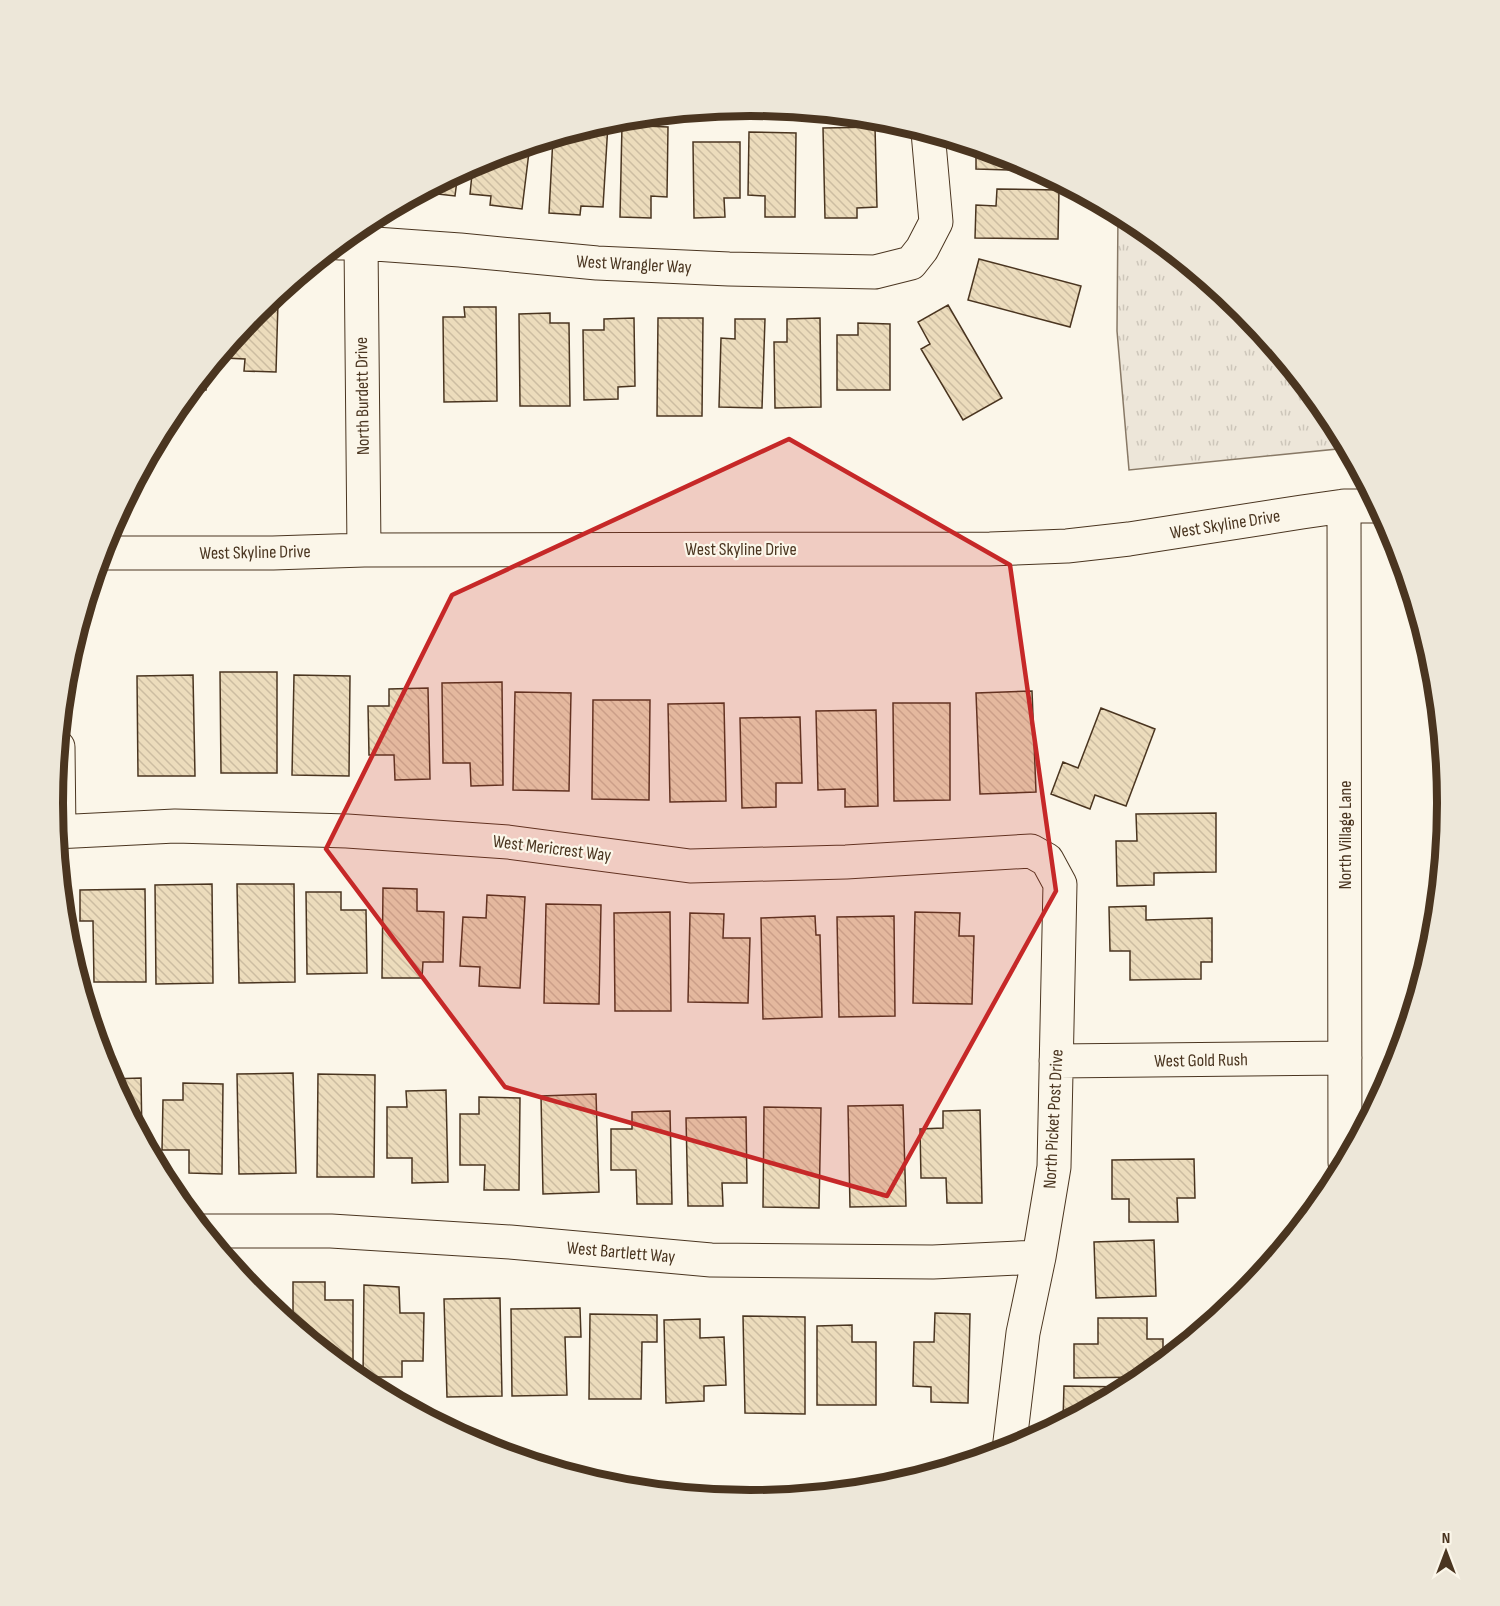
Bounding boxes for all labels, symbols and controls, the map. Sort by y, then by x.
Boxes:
street label: West Wrangler Way [576,251,692,278]
street label: North Burdett Drive [351,337,374,455]
street label: West Skyline Drive [1168,505,1282,544]
street label: West Skyline Drive [685,539,797,560]
street label: West Skyline Drive [199,541,311,564]
street label: North Village Lane [1335,781,1356,889]
street label: West Mericrest Way [492,831,612,866]
street label: North Picket Post Drive [1039,1049,1068,1189]
street label: West Gold Rush [1154,1049,1248,1072]
street label: West Bartlett Way [566,1237,676,1268]
north arrow [1416,1522,1476,1582]
text: N [1442,1529,1450,1548]

